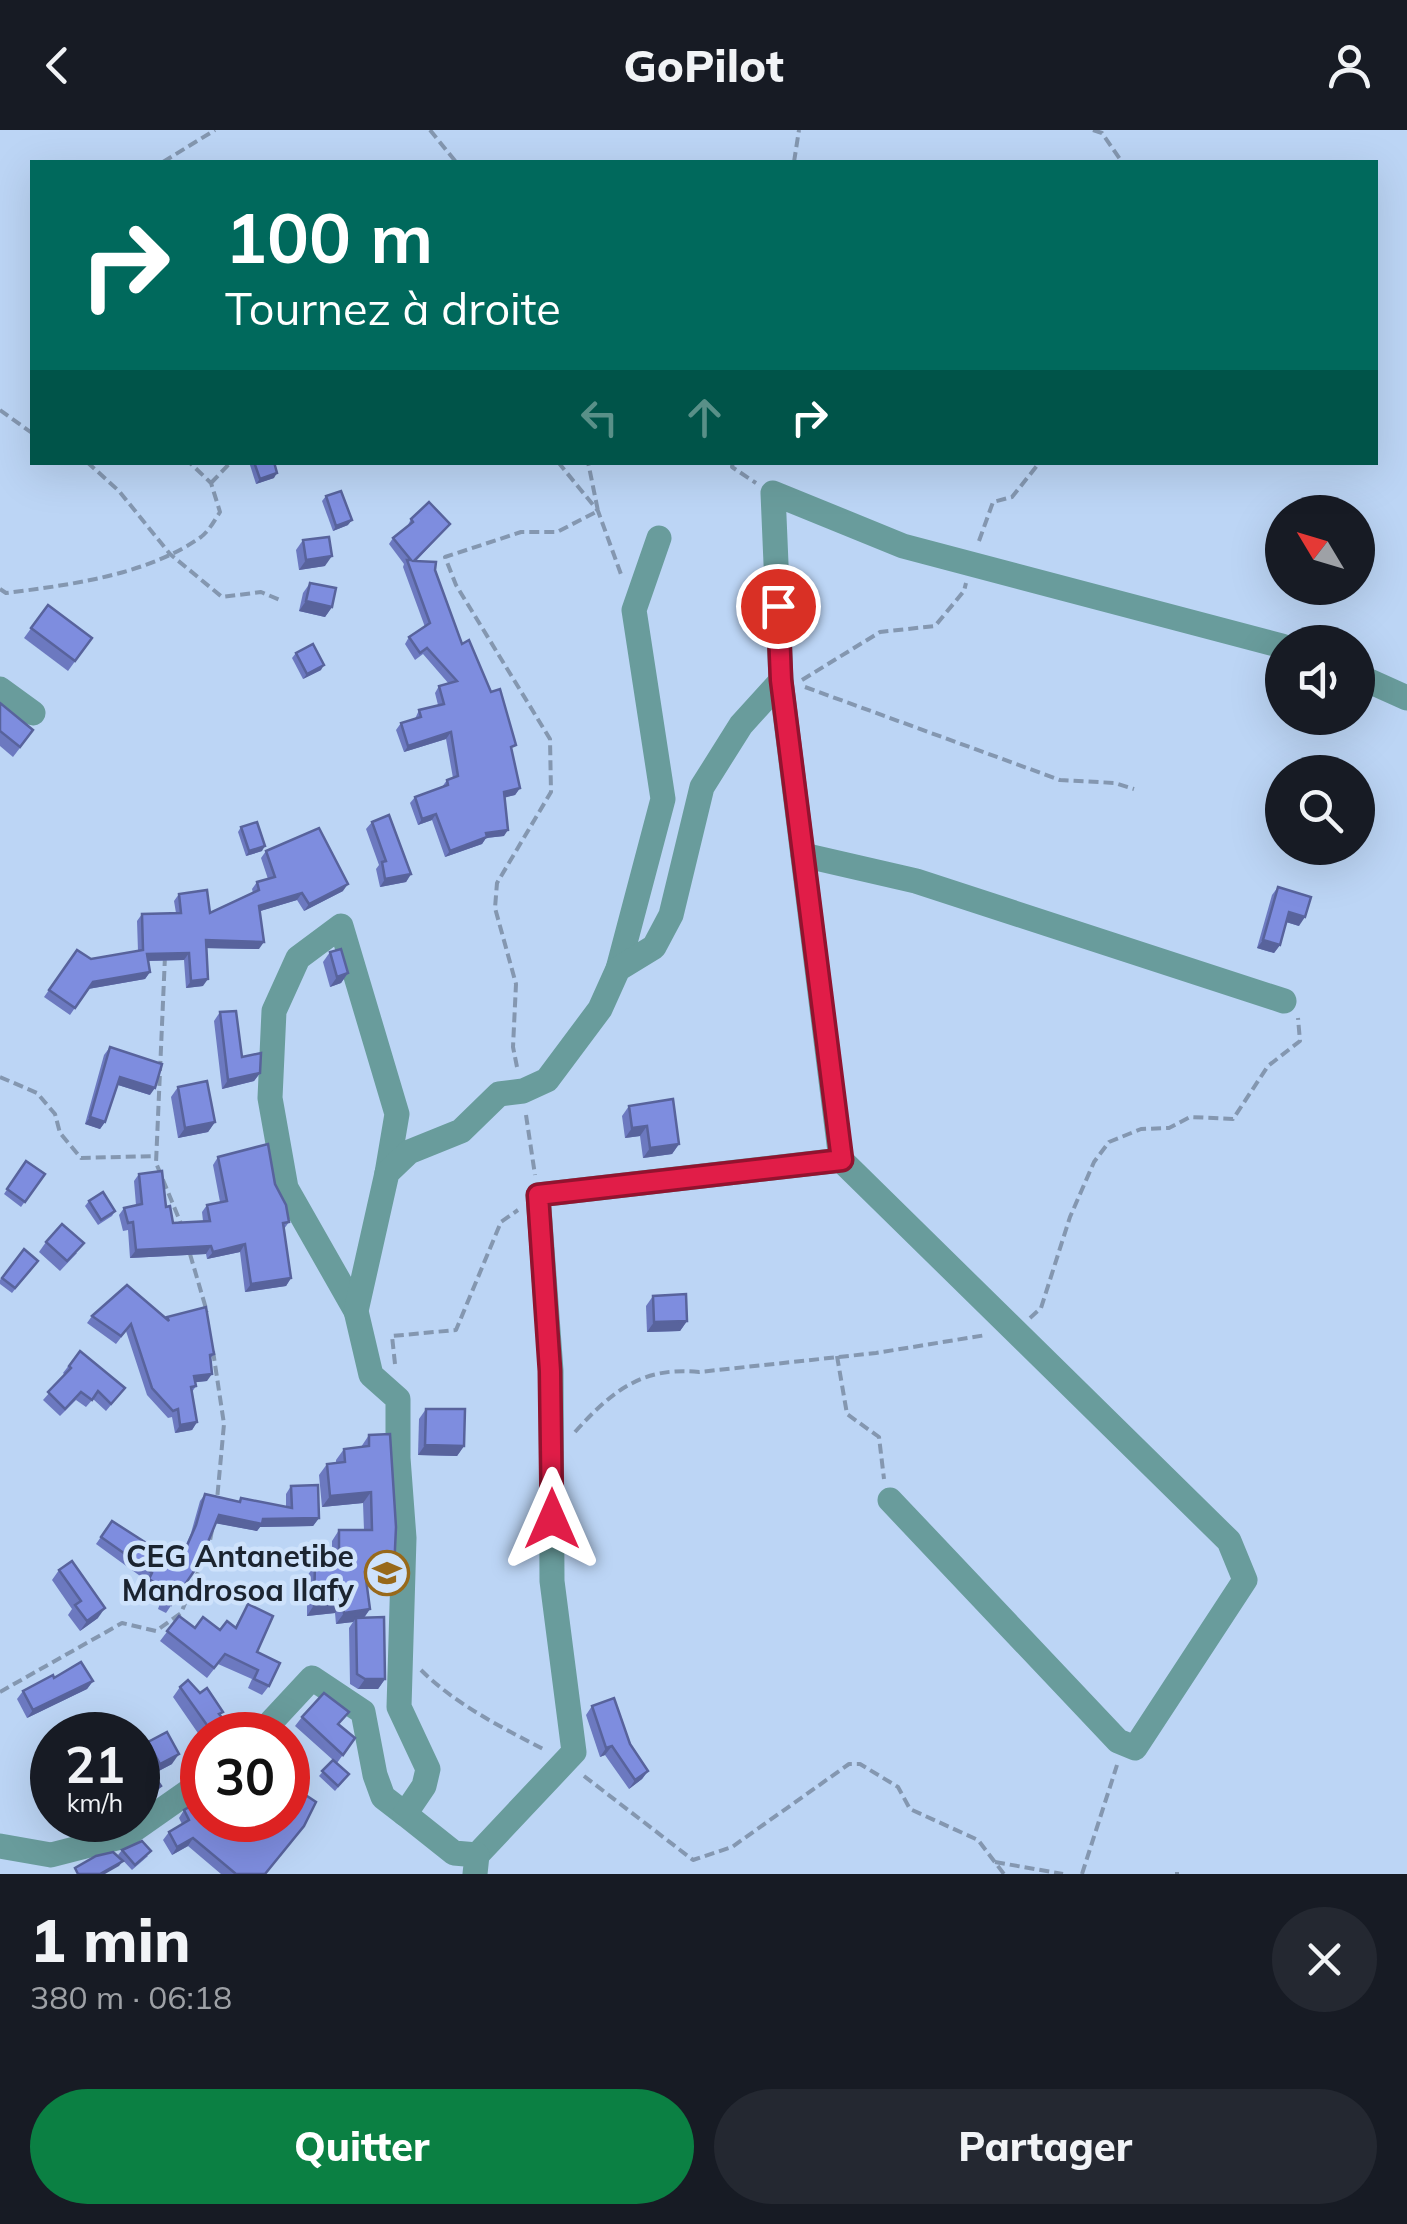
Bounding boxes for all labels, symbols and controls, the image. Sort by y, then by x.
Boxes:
text: GoPilot [623,37,784,93]
icon: back [30,38,85,93]
icon: person [1322,38,1377,93]
text: 100 m [225,193,433,281]
icon: right [60,200,190,330]
text: Tournez à droite [225,280,561,336]
icon: left [572,390,627,445]
icon: ahead [677,390,732,445]
icon: right [782,390,837,445]
north arrow [1265,495,1375,605]
map controls [1265,495,1375,865]
pin [736,564,821,649]
icon: arrive [751,579,806,634]
button: sound [1265,625,1375,735]
button: search [1265,755,1375,865]
position arrow [500,1467,604,1571]
place label: CEG Antanetibe Mandrosoa Ilafy [122,1537,355,1609]
school or university icon: CEG Antanetibe Mandrosoa Ilafy [364,1550,410,1596]
speed limit sign: 30 [180,1712,310,1842]
text: 21 [65,1733,125,1796]
text: km/h [67,1787,123,1818]
text: 1 min [30,1902,191,1977]
button: close [1272,1907,1377,2012]
text: 380 m · 06:18 [30,1977,232,2017]
button: Quitter [30,2089,694,2204]
button: Partager [714,2089,1377,2204]

